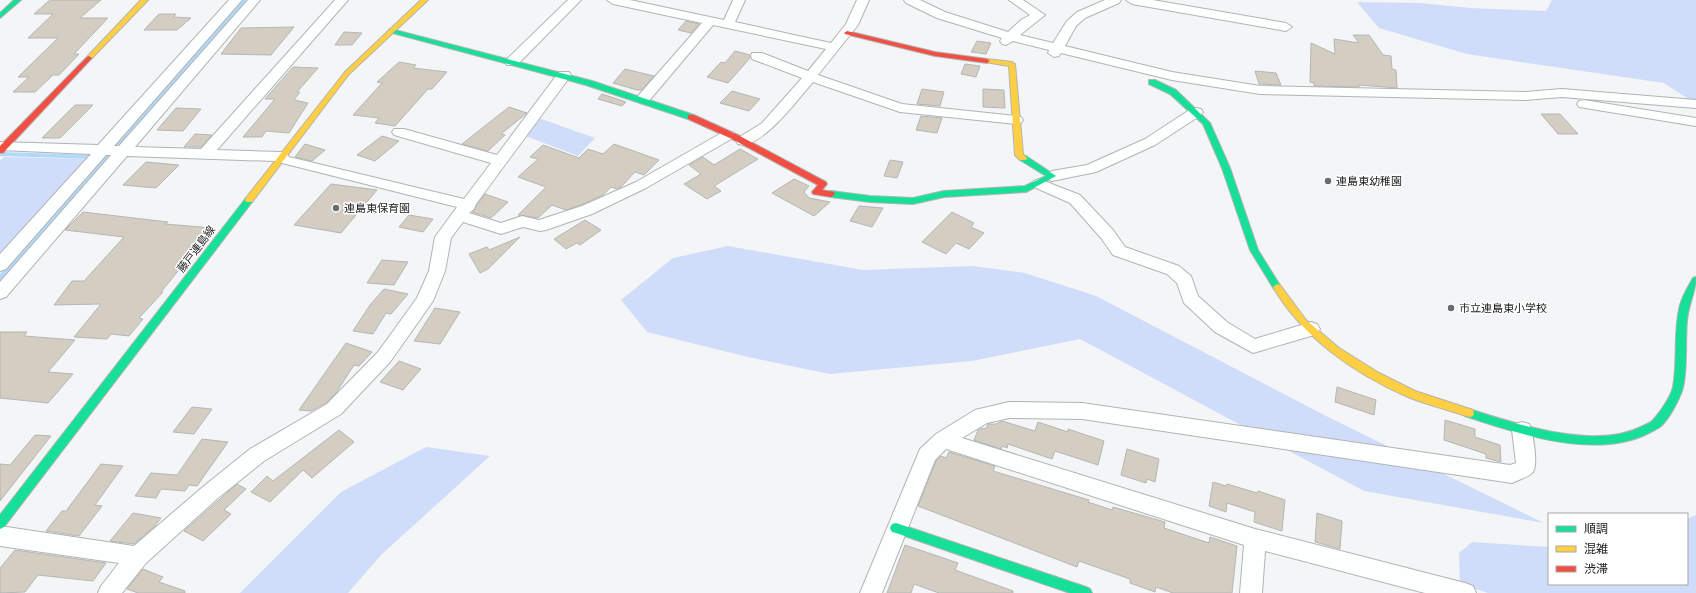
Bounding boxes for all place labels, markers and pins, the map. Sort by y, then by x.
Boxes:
place label: 連島東幼稚園 [1336,174,1402,188]
marker: 連島東幼稚園 [1323,176,1333,186]
place label: 連島東保育園 [344,201,410,215]
marker: 連島東保育園 [331,203,341,213]
place label: 市立連島東小学校 [1459,301,1547,315]
marker: 市立連島東小学校 [1446,303,1456,313]

